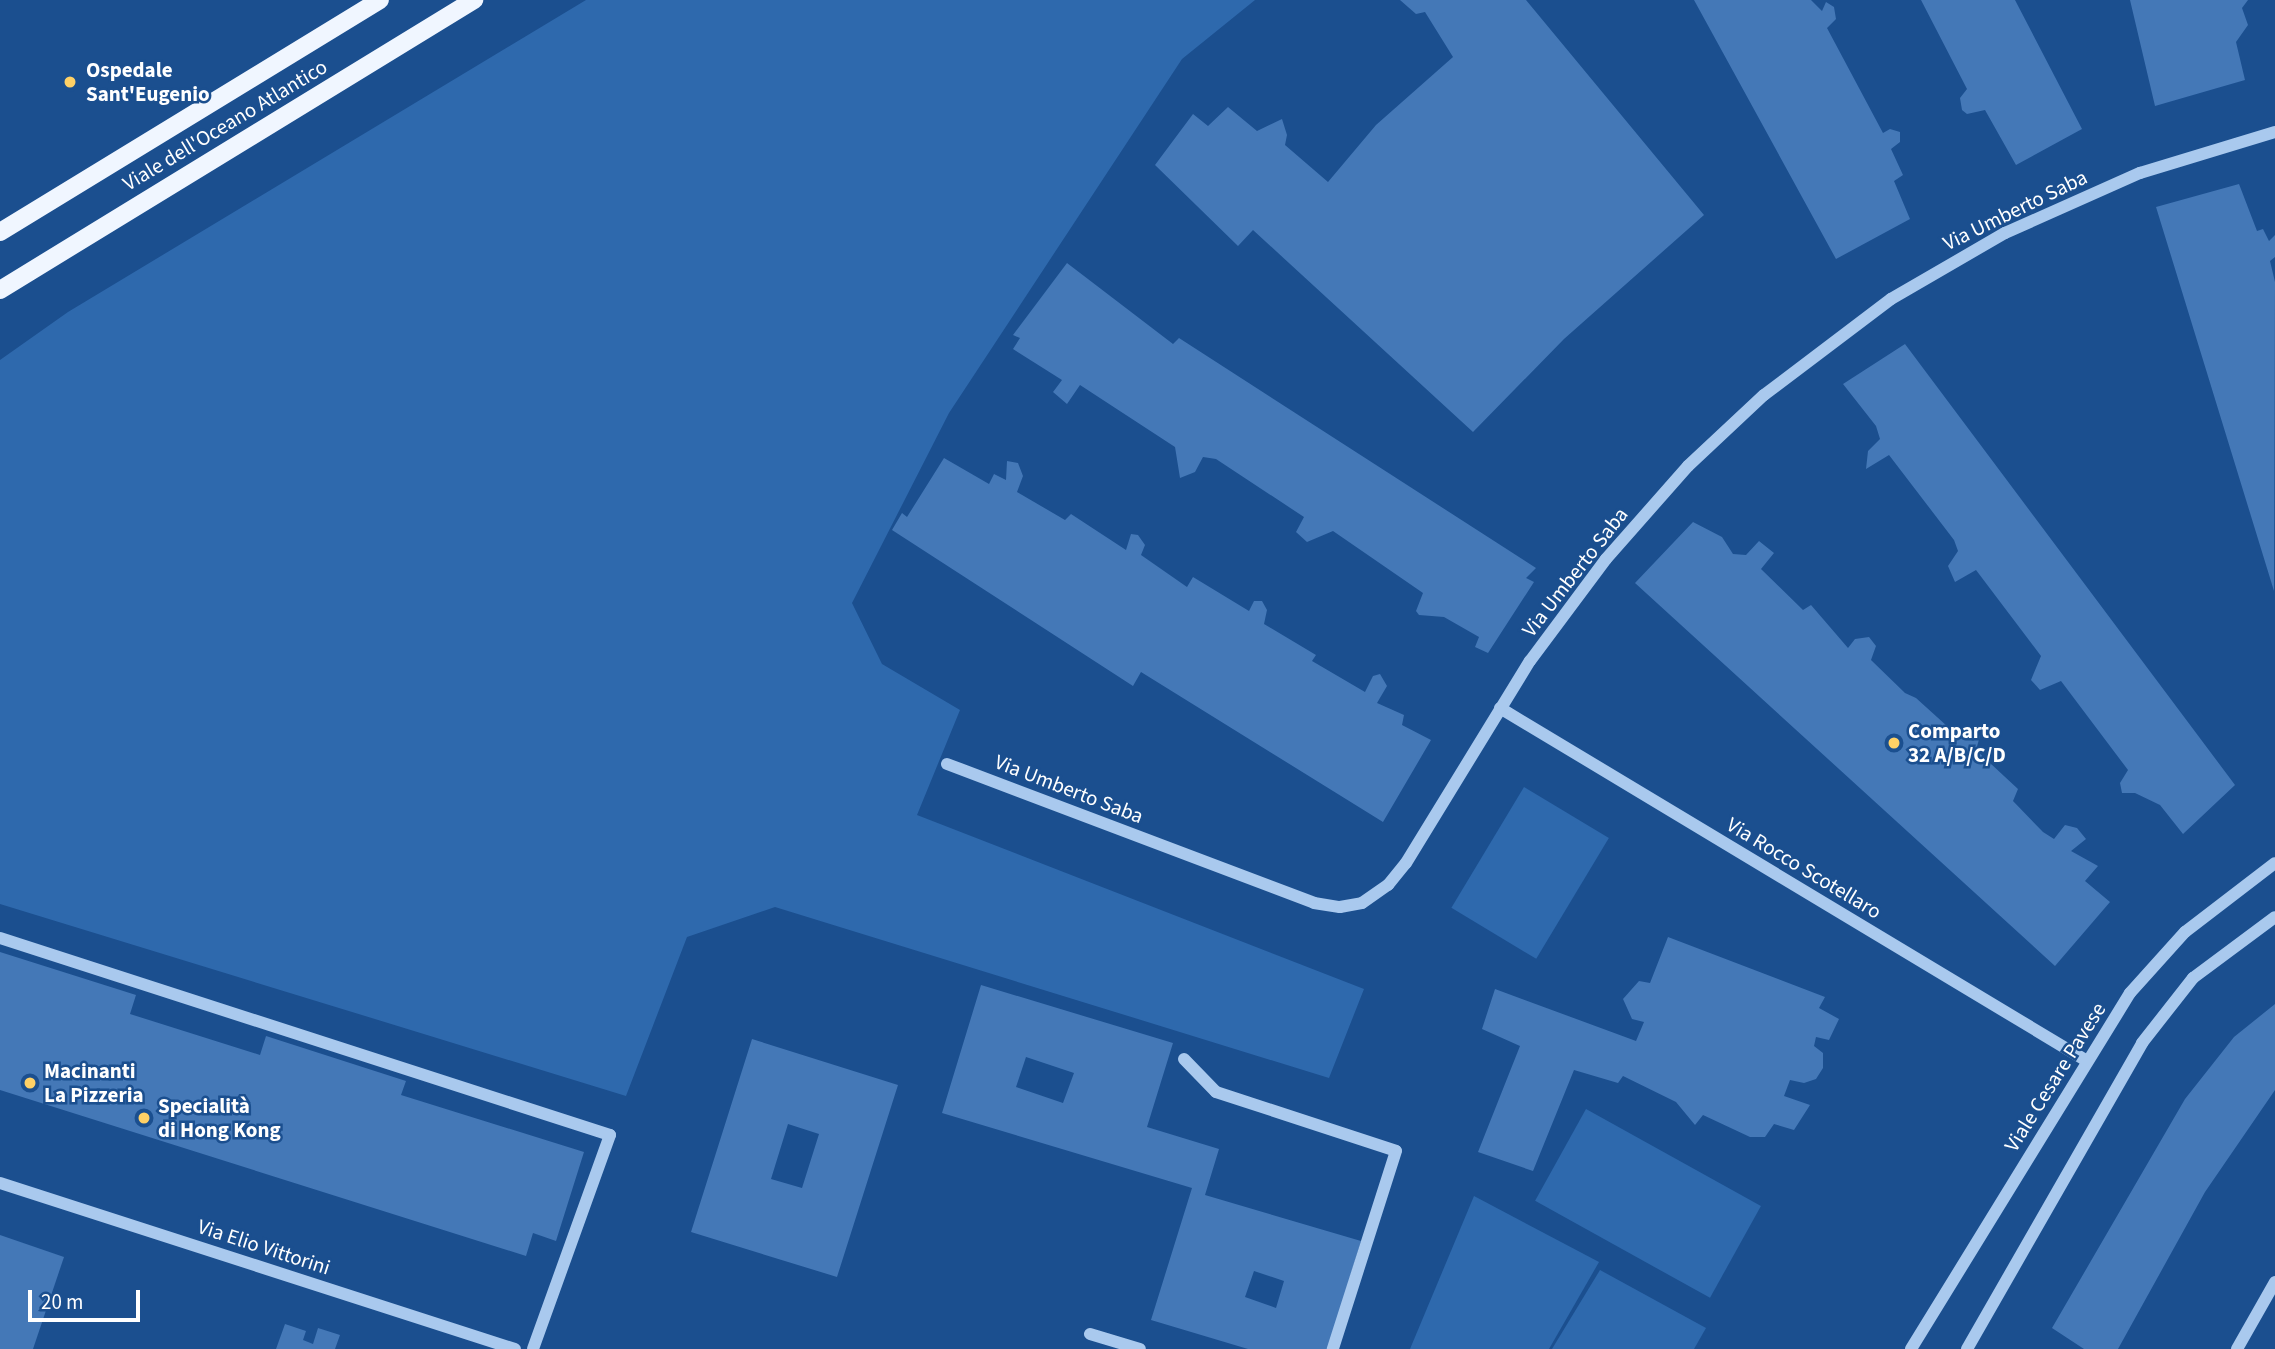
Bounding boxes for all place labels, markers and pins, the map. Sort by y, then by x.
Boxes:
place label: Ospedale Sant'Eugenio [86,57,210,107]
marker: Ospedale Sant'Eugenio [60,72,80,92]
place label: Comparto 32 A/B/C/D [1908,718,2006,768]
marker: Comparto 32 A/B/C/D [1886,735,1902,751]
place label: Macinanti La Pizzeria [44,1058,144,1108]
marker: Macinanti La Pizzeria [22,1075,38,1091]
place label: Specialità di Hong Kong [158,1093,281,1143]
marker: Specialità di Hong Kong [136,1110,152,1126]

